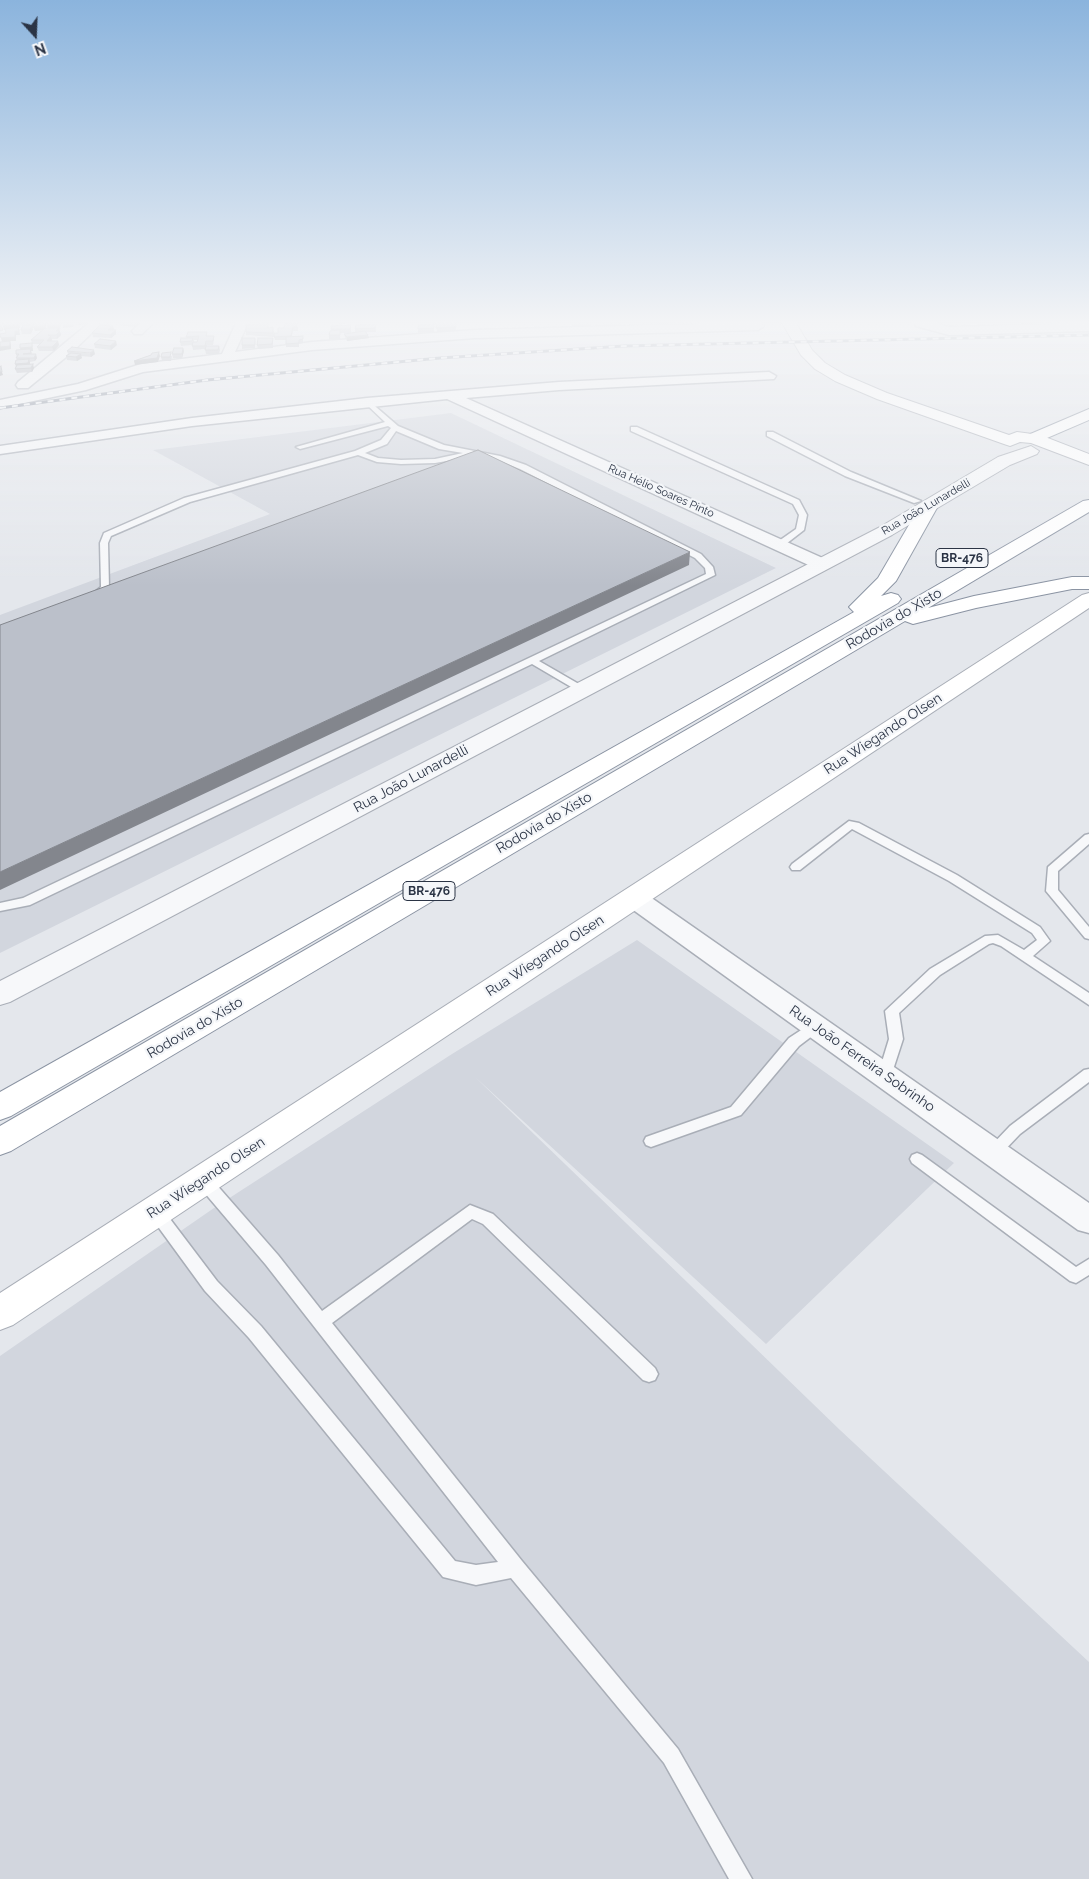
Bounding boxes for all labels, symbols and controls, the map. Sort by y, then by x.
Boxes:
north arrow [10,10,60,60]
text: N [32,40,48,58]
street label: Rua Hélio Soares Pinto [606,462,716,520]
street label: Rua João Lunardelli [879,476,973,538]
road number: BR-476 [936,548,988,568]
street label: Rodovia do Xisto [843,585,945,653]
street label: Rua Wiegando Olsen [821,690,945,778]
street label: Rua João Lunardelli [351,742,471,816]
street label: Rodovia do Xisto [493,789,595,857]
road number: BR-476 [403,881,455,900]
street label: Rua Wiegando Olsen [483,912,607,1000]
street label: Rodovia do Xisto [144,994,246,1062]
street label: Rua João Ferreira Sobrinho [786,1002,938,1116]
street label: Rua Wiegando Olsen [144,1134,268,1222]

